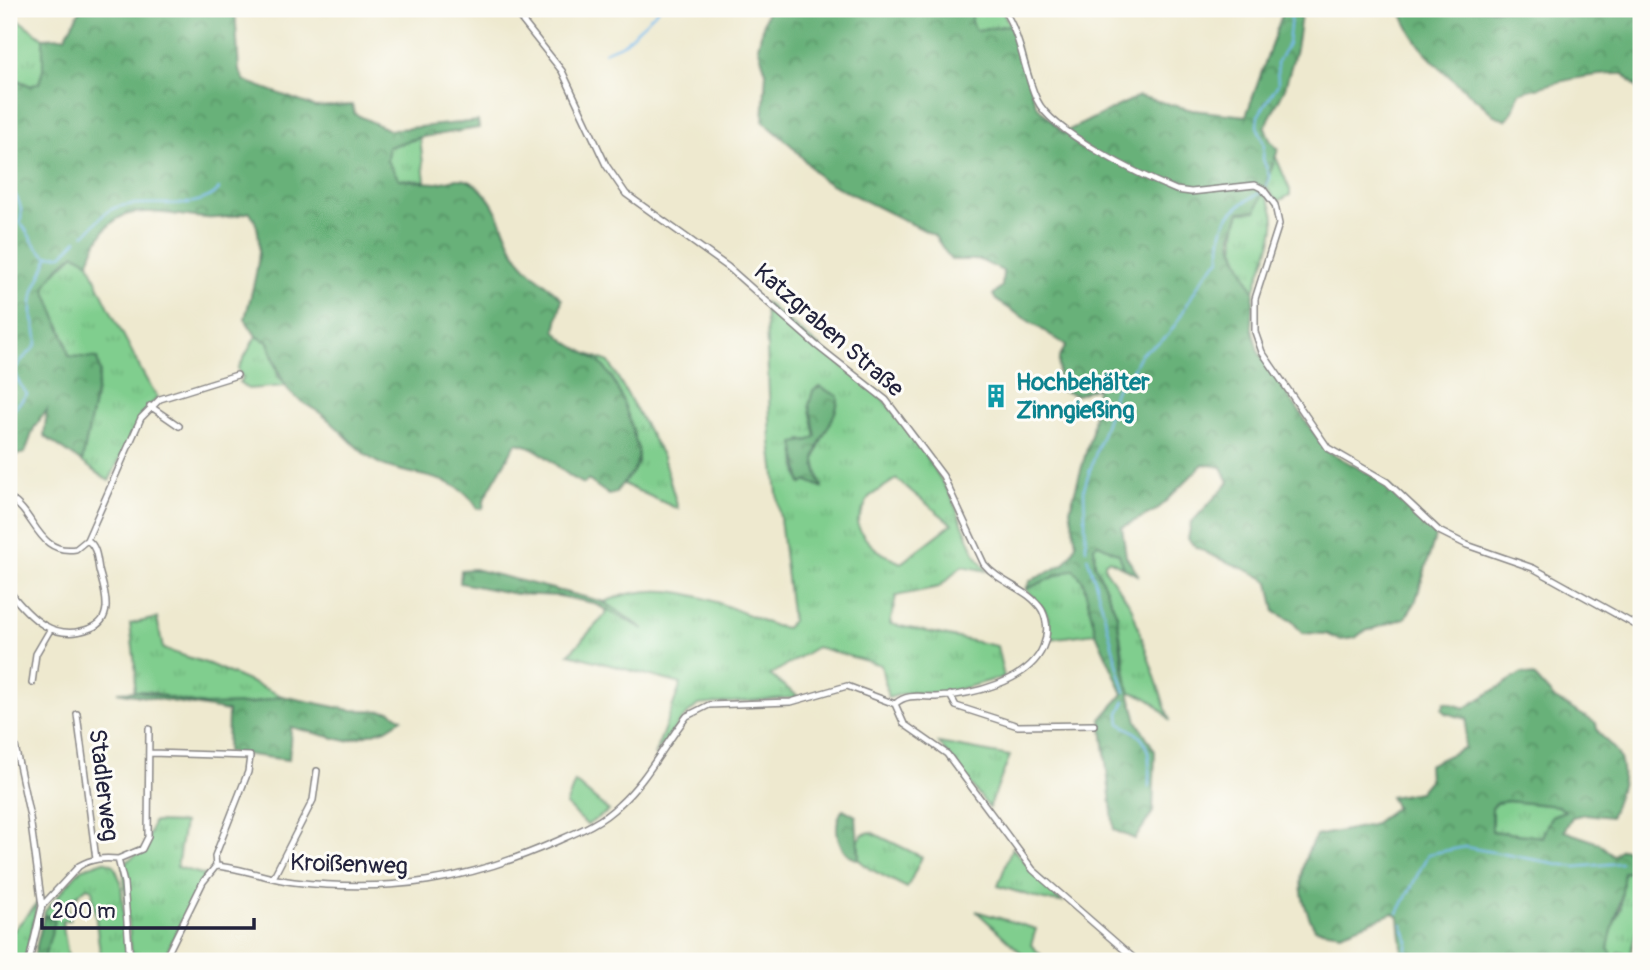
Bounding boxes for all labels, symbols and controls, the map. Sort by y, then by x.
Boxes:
street label: Katzgraben Straße [748,257,910,403]
place label: Hochbehälter Zinngießing [1016,368,1150,425]
building icon: Hochbehälter Zinngießing [982,382,1010,410]
street label: Stadlerweg [82,727,125,843]
street label: Kroißenweg [290,848,408,881]
scale bar [42,886,254,930]
text: 200 m [52,898,116,925]

